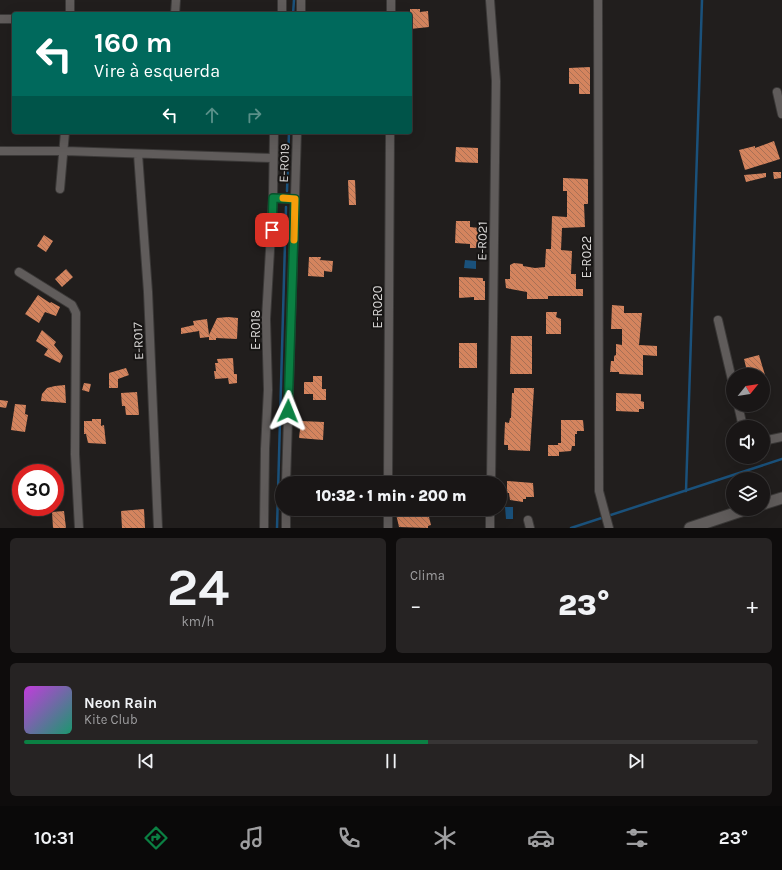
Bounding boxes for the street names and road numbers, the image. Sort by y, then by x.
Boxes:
street label: E-R019 [276,143,292,183]
street label: E-R021 [474,221,490,261]
street label: E-R022 [579,236,594,278]
street label: E-R020 [370,285,385,328]
street label: E-R018 [248,310,263,350]
street label: E-R017 [130,322,146,360]

